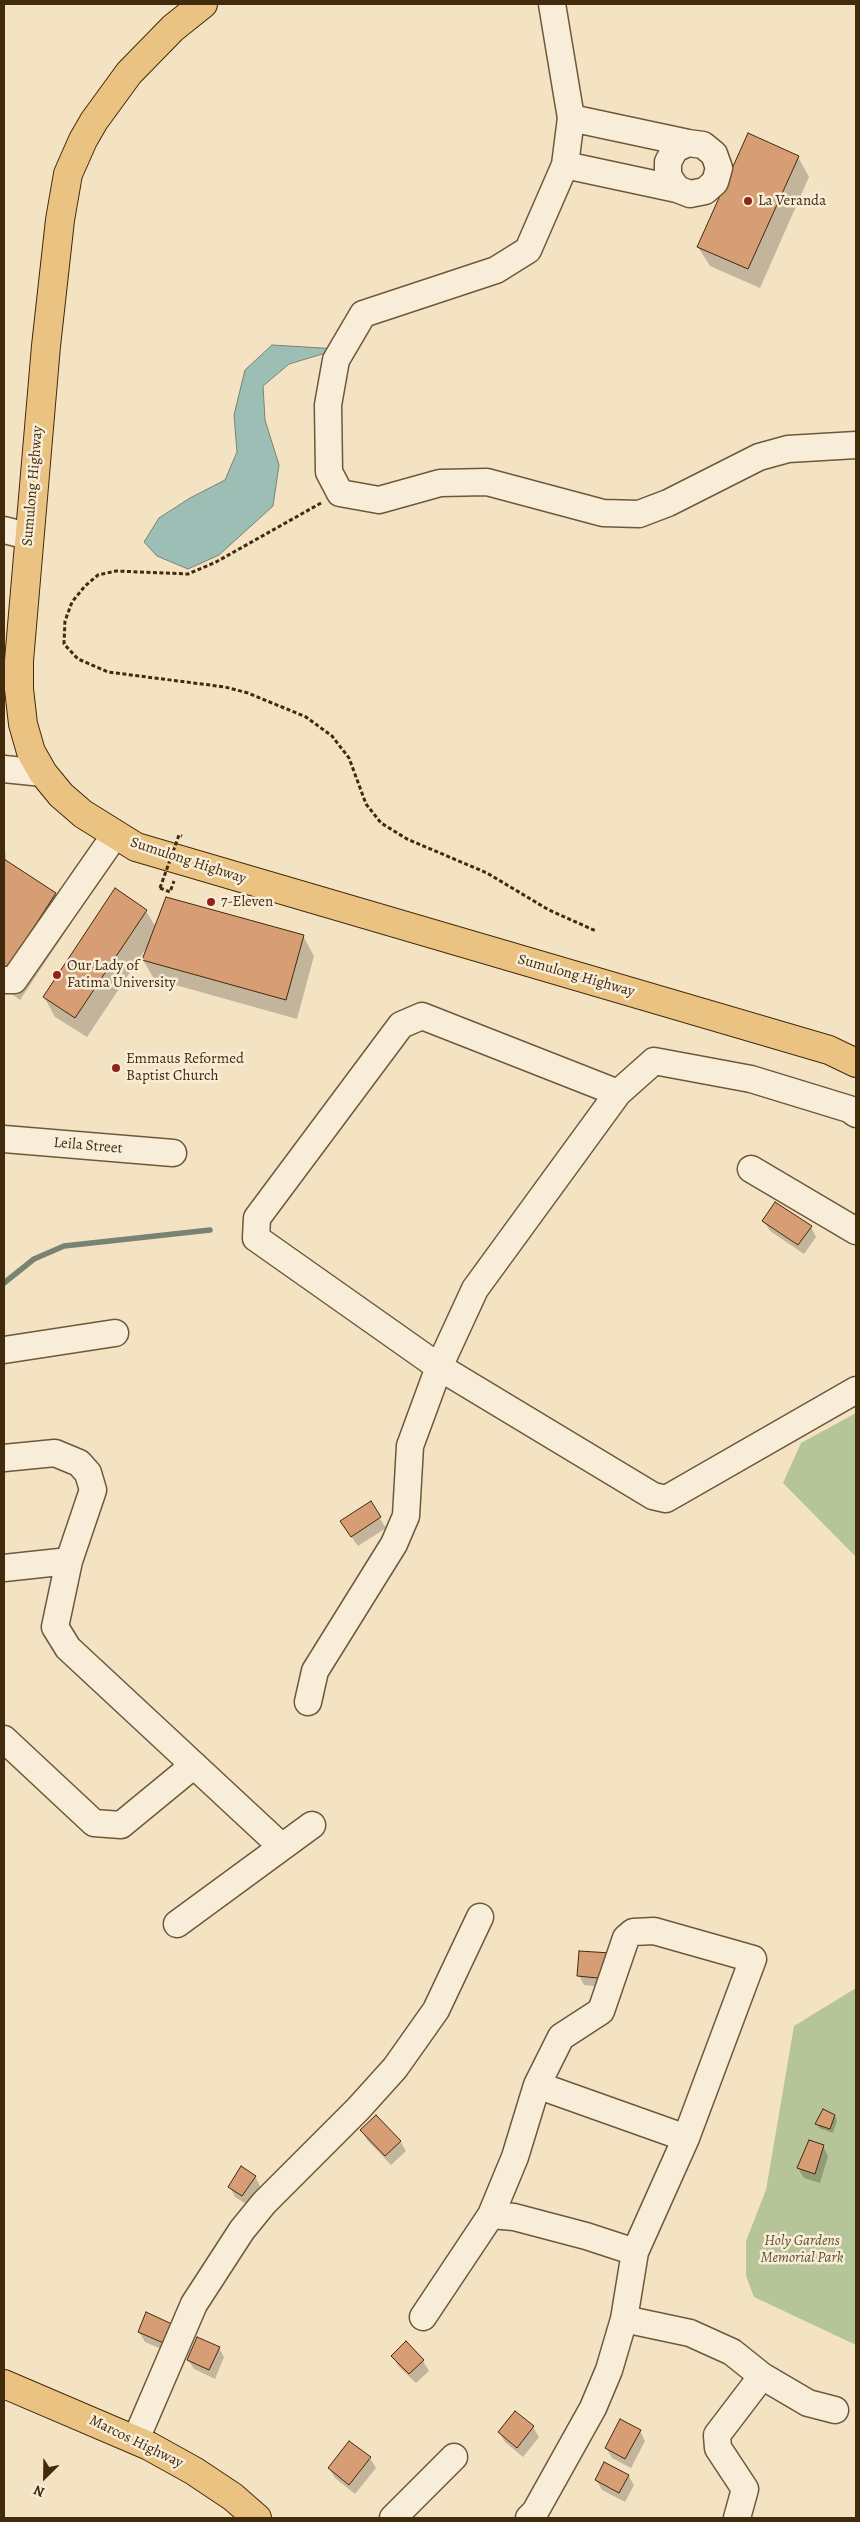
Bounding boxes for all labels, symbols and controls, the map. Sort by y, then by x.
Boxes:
place label: La Veranda [758,192,826,210]
marker: La Veranda [742,195,754,207]
street label: Sumulong Highway [19,425,47,547]
street label: Sumulong Highway [128,834,248,888]
place label: 7-Eleven [221,893,273,911]
marker: 7-Eleven [205,896,217,908]
street label: Sumulong Highway [515,951,637,1001]
place label: Our Lady of Fatima University [67,957,176,992]
marker: Our Lady of Fatima University [51,969,63,981]
place label: Emmaus Reformed Baptist Church [126,1050,244,1085]
marker: Emmaus Reformed Baptist Church [110,1062,122,1074]
street label: Leila Street [53,1134,123,1158]
park label: Holy Gardens Memorial Park [761,2232,843,2267]
street label: Marcos Highway [86,2412,186,2472]
north arrow [20,2452,70,2502]
text: N [31,2481,47,2502]

